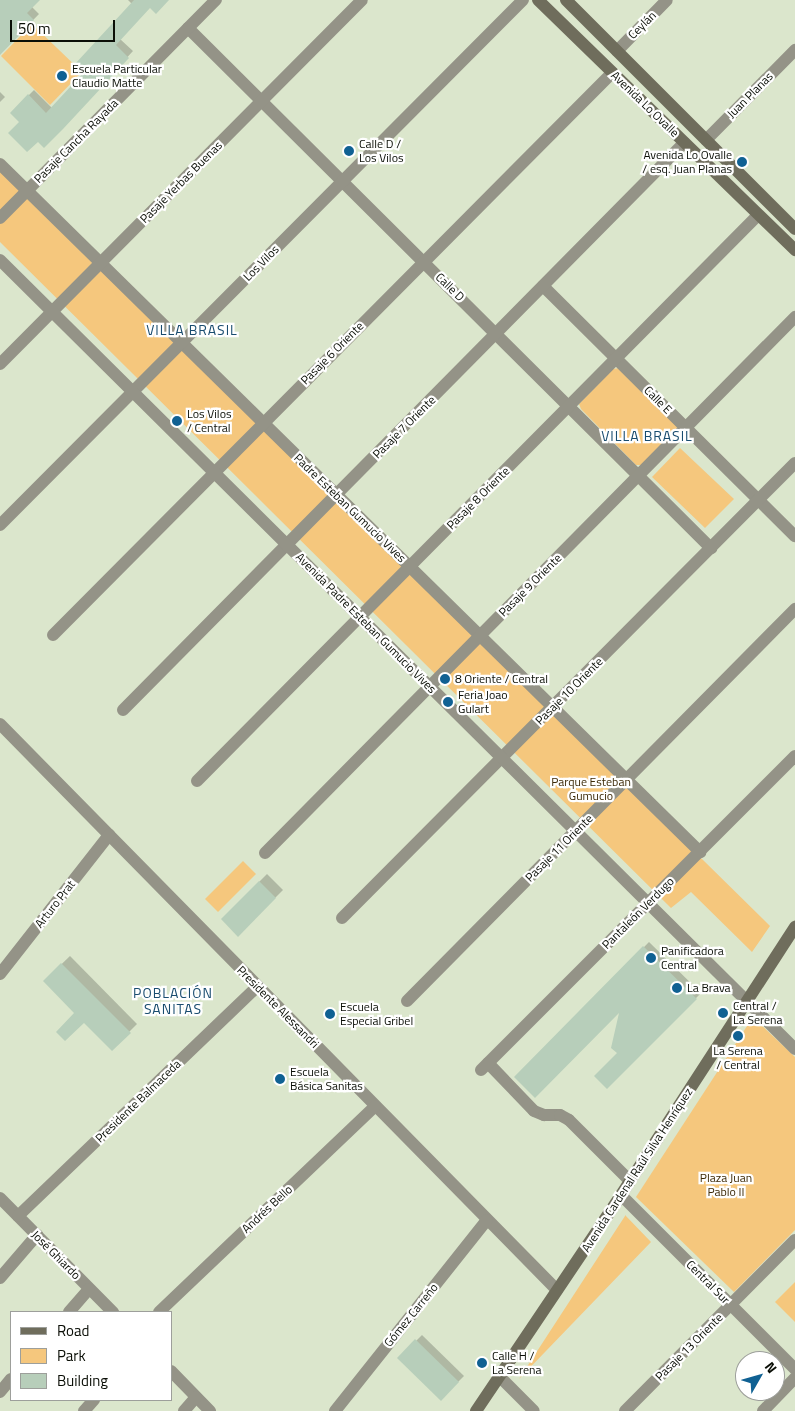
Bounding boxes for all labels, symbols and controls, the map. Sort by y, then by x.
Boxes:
street label: Ceylán [625,8,659,42]
scale bar [12,10,118,42]
text: 50 m [18,17,51,40]
place label: Escuela Particular Claudio Matte [72,62,162,90]
street label: Avenida Lo Ovalle [608,68,682,140]
street label: Juan Planas [724,69,776,121]
marker: Escuela Particular Claudio Matte [56,70,68,82]
street label: Pasaje Cancha Rayada [31,96,121,186]
place label: Calle D / Los Vilos [359,137,404,165]
street label: Pasaje Yerbas Buenas [137,138,225,226]
marker: Calle D / Los Vilos [343,145,355,157]
place label: Avenida Lo Ovalle / esq. Juan Planas [642,148,732,176]
marker: Avenida Lo Ovalle / esq. Juan Planas [736,156,748,168]
street label: Los Vilos [240,242,282,284]
street label: Calle D [433,270,467,304]
street label: Pasaje 6 Oriente [298,319,366,387]
district label: VILLA BRASIL [145,322,239,338]
street label: Calle E [641,383,675,417]
street label: Pasaje 7 Oriente [370,393,438,461]
place label: Los Vilos / Central [187,407,232,435]
marker: Los Vilos / Central [171,415,183,427]
district label: VILLA BRASIL [600,428,694,444]
street label: Padre Esteban Gumucio Vives [291,451,409,565]
street label: Pasaje 8 Oriente [444,464,512,532]
street label: Avenida Padre Esteban Gumucio Vives [293,550,439,696]
street label: Pasaje 9 Oriente [496,551,564,619]
street label: Pasaje 10 Oriente [532,654,606,728]
place label: 8 Oriente / Central [455,672,548,686]
marker: 8 Oriente / Central [439,673,451,685]
place label: Feria Joao Gulart [458,688,508,716]
marker: Feria Joao Gulart [442,696,454,708]
park label: Parque Esteban Gumucio [551,775,631,803]
street label: Pasaje 11 Oriente [522,811,596,885]
street label: Pantaleón Verdugo [599,874,677,952]
street label: Arturo Prat [32,877,78,931]
place label: Panificadora Central [661,944,724,972]
marker: Panificadora Central [645,952,657,964]
street label: Presidente Alessandri [234,963,322,1051]
place label: La Brava [687,981,731,995]
marker: La Brava [671,982,683,994]
district label: POBLACIÓN SANITAS [132,985,214,1018]
place label: Central / La Serena [733,999,783,1027]
place label: Escuela Especial Gribel [340,1000,413,1028]
marker: Central / La Serena [717,1007,729,1019]
marker: Escuela Especial Gribel [324,1008,336,1020]
marker: La Serena / Central [732,1030,744,1042]
place label: La Serena / Central [713,1044,763,1072]
street label: Presidente Balmaceda [92,1057,184,1145]
place label: Escuela Básica Sanitas [290,1065,363,1093]
marker: Escuela Básica Sanitas [274,1073,286,1085]
street label: Avenida Cardenal Raúl Silva Henríquez [579,1085,695,1255]
park label: Plaza Juan Pablo II [700,1171,752,1199]
street label: Andrés Bello [239,1182,295,1236]
street label: José Ghiardo [29,1228,83,1282]
street label: Central Sur [683,1257,733,1307]
street label: Gómez Carreño [381,1280,441,1350]
street label: Pasaje 13 Oriente [652,1310,726,1384]
legend [10,1311,172,1401]
text: Road [57,1319,89,1342]
text: Park [57,1344,86,1367]
place label: Calle H / La Serena [492,1349,542,1377]
north arrow [735,1351,785,1401]
marker: Calle H / La Serena [476,1357,488,1369]
text: N [760,1357,783,1377]
text: Building [57,1369,108,1392]

